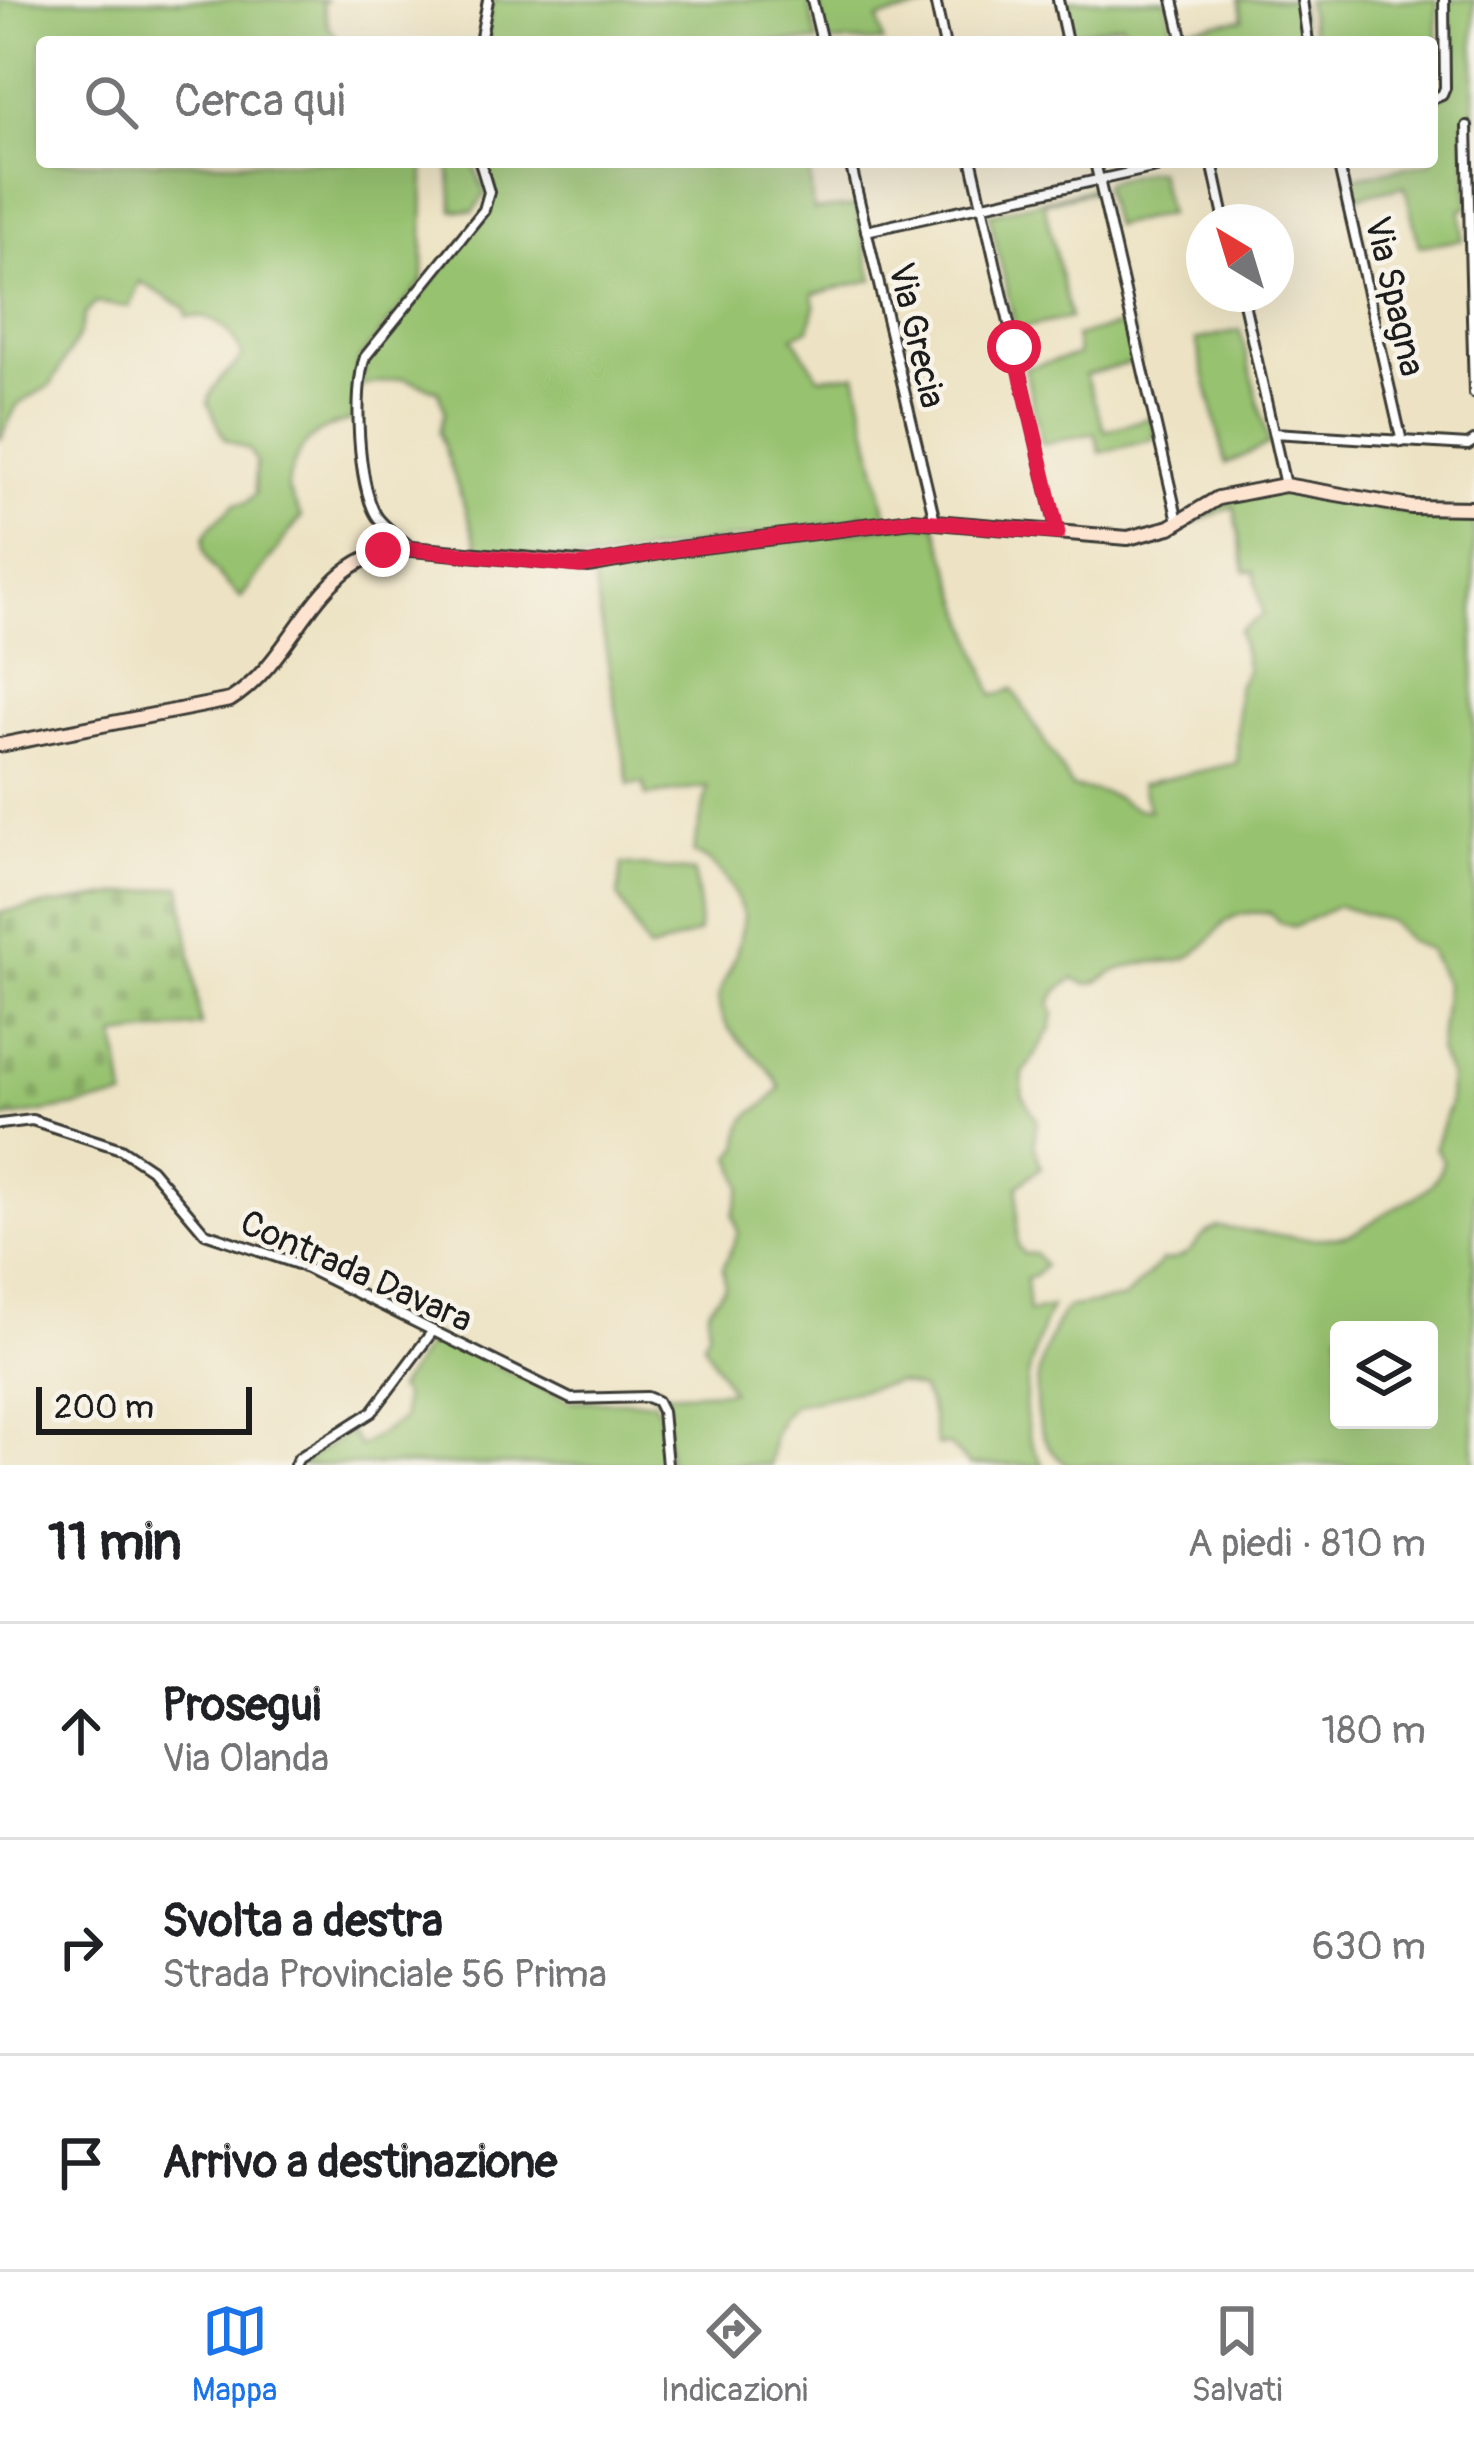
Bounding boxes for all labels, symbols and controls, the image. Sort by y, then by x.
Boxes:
search box [36,36,1438,168]
icon: search [78,69,144,135]
text: Cerca qui [174,74,345,130]
north arrow [1186,204,1294,312]
street label: Via Spagna [1354,212,1435,381]
street label: Via Grecia [878,258,955,412]
route start [987,320,1041,374]
route end [356,523,410,577]
street label: Contrada Davara [233,1200,479,1343]
map controls [1330,1321,1438,1429]
button: layers [1330,1321,1438,1429]
scale bar [36,1381,252,1434]
text: 200 m [54,1387,154,1428]
text: 11 min [48,1511,182,1575]
text: A piedi · 810 m [1187,1519,1426,1568]
text: Prosegui [162,1678,321,1734]
icon: ahead [48,1698,114,1764]
text: 180 m [1321,1706,1426,1755]
text: Via Olanda [162,1734,329,1783]
text: Svolta a destra [162,1894,443,1950]
icon: right [48,1914,114,1980]
text: 630 m [1312,1922,1426,1971]
text: Strada Provinciale 56 Prima [162,1950,607,1999]
icon: arrive [48,2130,114,2196]
text: Arrivo a destinazione [162,2135,557,2191]
tab: Mappa [192,2298,277,2411]
tab: Indicazioni [661,2298,808,2411]
tab: Salvati [1191,2298,1282,2411]

